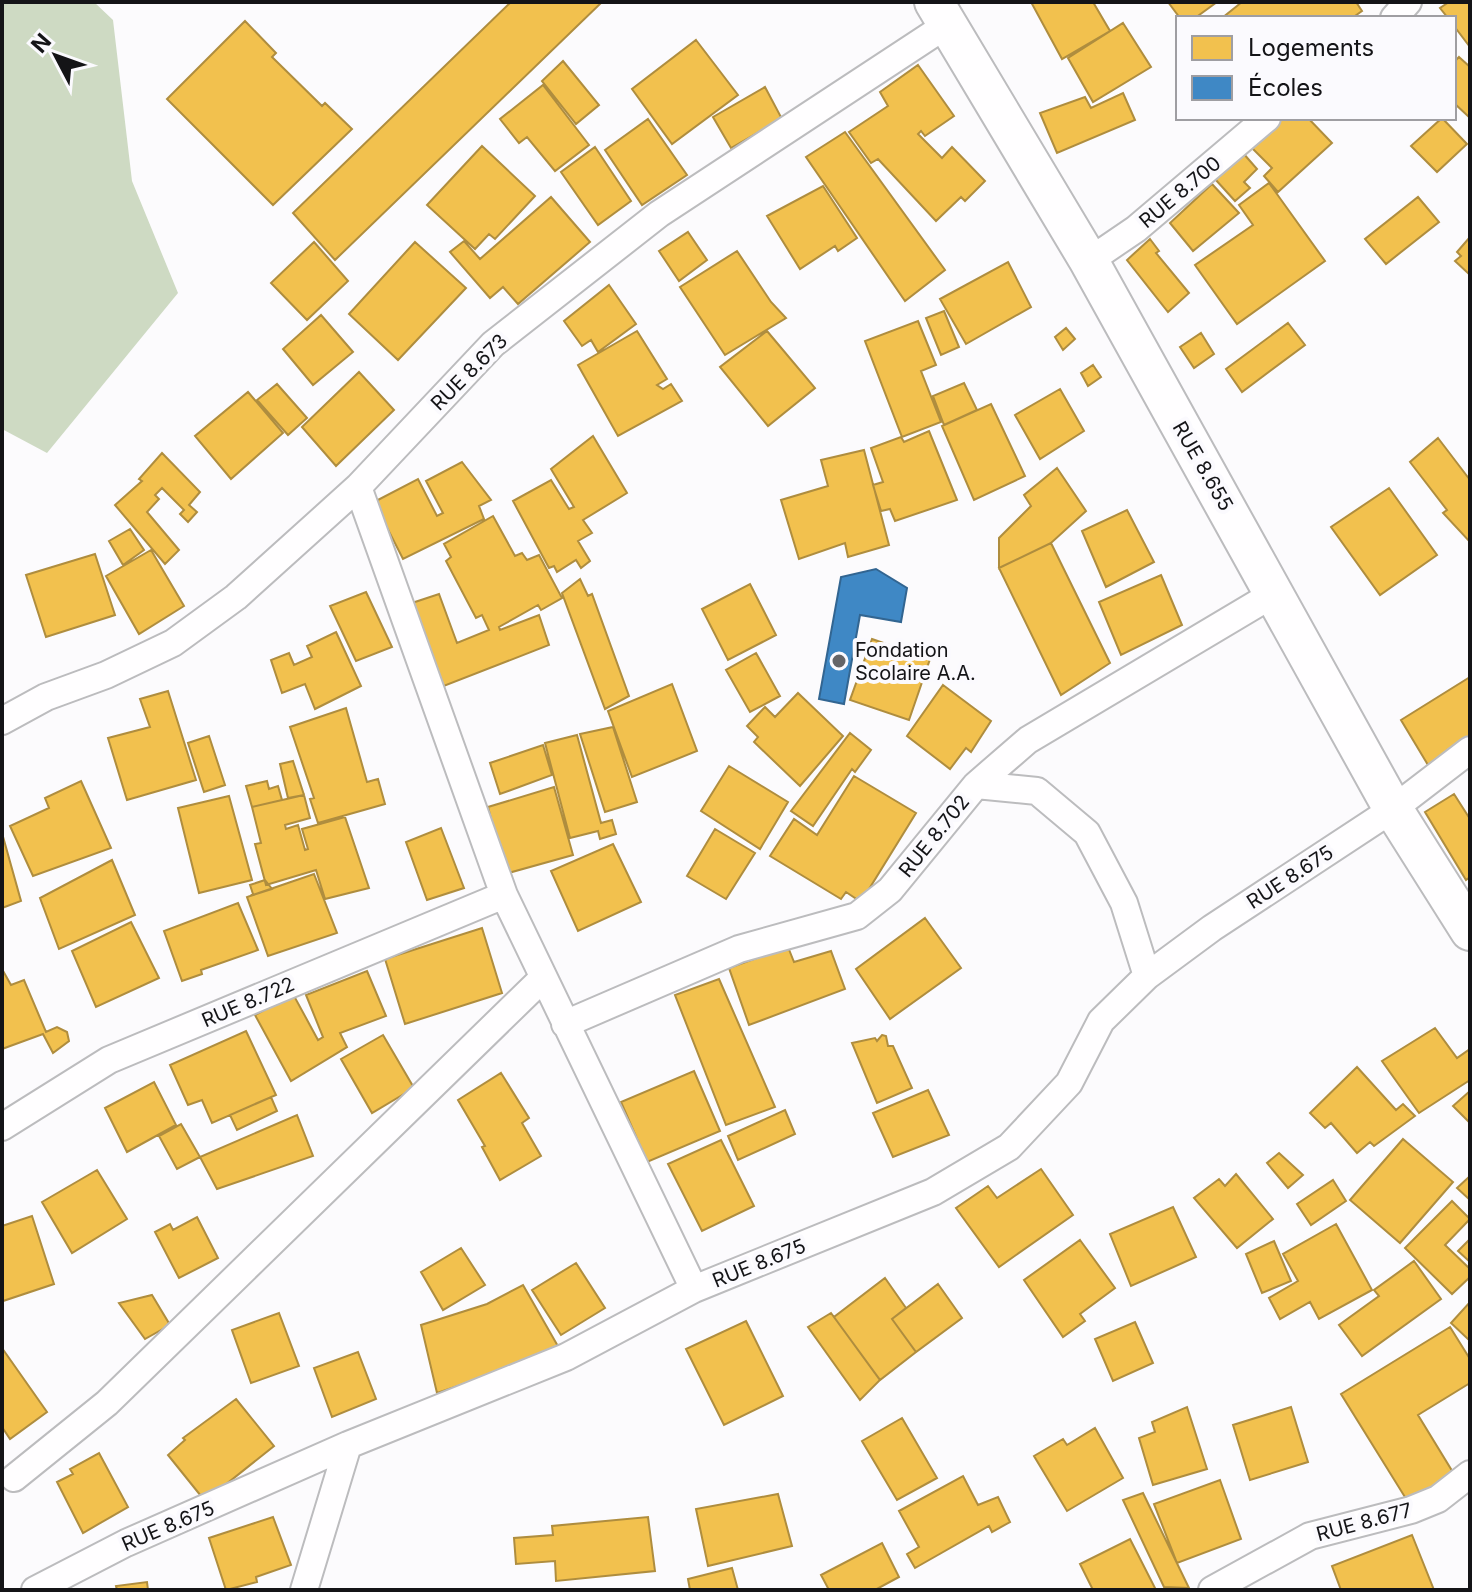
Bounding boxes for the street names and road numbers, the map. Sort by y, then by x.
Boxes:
street label: RUE 8.700 [1134,151,1226,233]
street label: RUE 8.673 [426,329,512,415]
street label: RUE 8.655 [1168,417,1238,515]
street label: RUE 8.702 [894,790,974,882]
street label: RUE 8.675 [1242,840,1338,914]
street label: RUE 8.722 [198,972,298,1032]
street label: RUE 8.675 [709,1233,809,1293]
street label: RUE 8.675 [118,1496,218,1556]
street label: RUE 8.677 [1314,1498,1414,1546]

